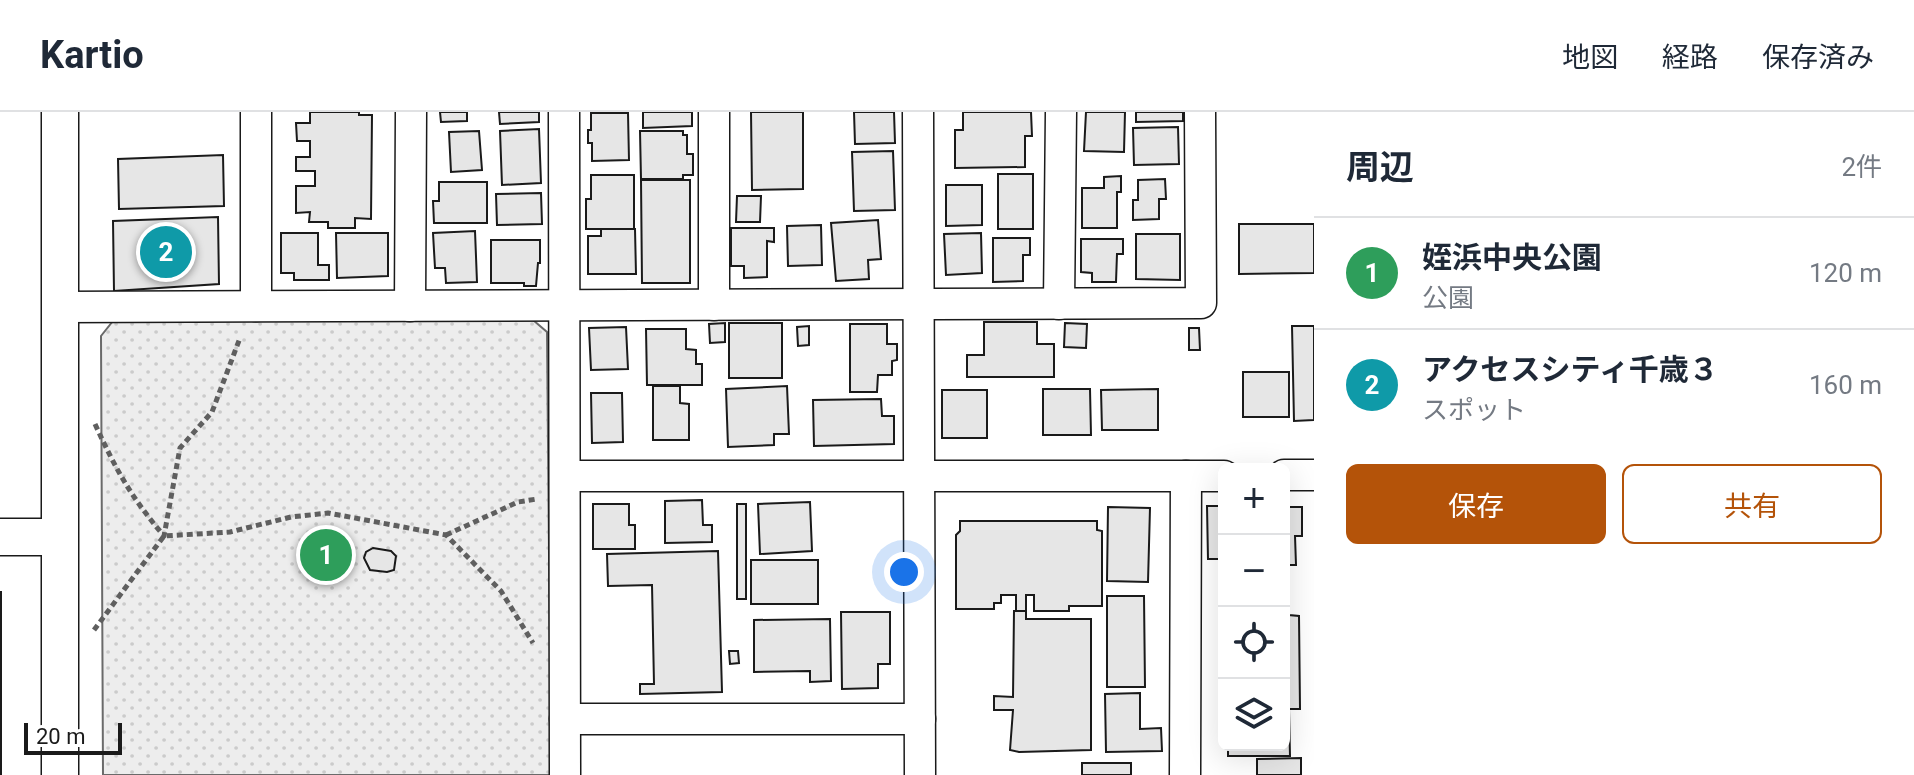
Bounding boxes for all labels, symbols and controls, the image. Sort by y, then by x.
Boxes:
text: Kartio [40,33,144,77]
text: 地図 [1562,41,1618,74]
text: 経路 [1662,41,1718,74]
text: 保存済み [1762,41,1874,74]
text: 周辺 [1346,147,1414,187]
text: 2件 [1841,152,1882,182]
pin: 2 [140,222,192,282]
text: 姪浜中央公園 [1422,240,1602,275]
text: 1 [1365,258,1379,288]
text: 120 m [1809,258,1882,288]
text: 公園 [1422,283,1474,313]
text: アクセスシティ千歳３ [1422,352,1719,387]
text: 2 [1365,370,1379,400]
text: 160 m [1809,370,1882,400]
text: スポット [1422,395,1526,425]
map controls [1218,463,1290,751]
button: + [1218,463,1290,535]
button: 保存 [1346,464,1606,544]
button: 共有 [1622,464,1882,544]
pin: 1 [300,525,352,585]
button: − [1218,535,1290,607]
your location [884,552,924,592]
button: locate [1218,607,1290,679]
button: layers [1218,679,1290,751]
scale bar [24,719,122,755]
text: 20 m [36,724,85,749]

